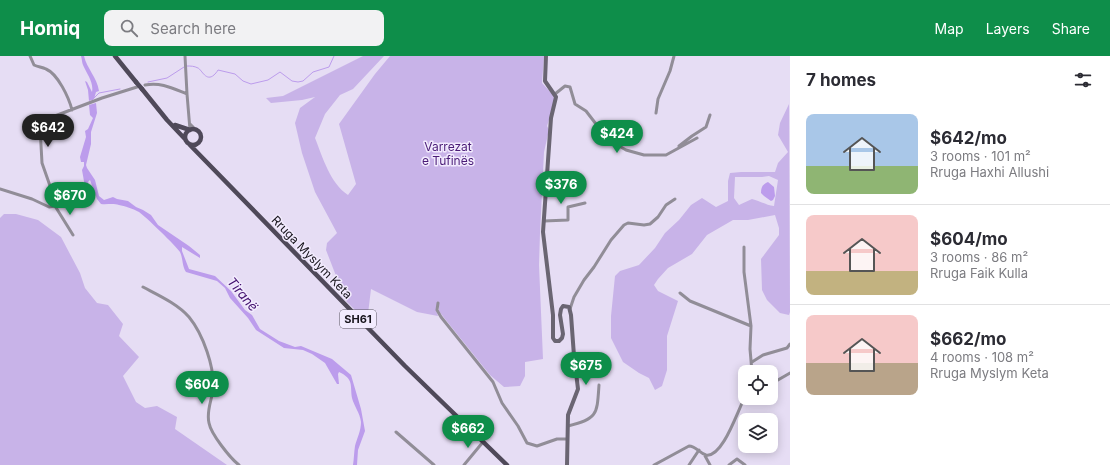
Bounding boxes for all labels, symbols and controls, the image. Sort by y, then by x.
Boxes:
search box [104,10,384,46]
text: Homiq [20,17,80,40]
icon: search [118,17,140,39]
text: Search here [150,19,236,38]
text: Map [935,20,964,37]
text: Layers [986,20,1030,37]
text: Share [1052,20,1090,37]
icon: filters [1072,69,1094,91]
text: 7 homes [806,70,876,90]
pin: $642 [24,114,72,148]
text: $642 [31,119,65,135]
pin: $424 [593,120,641,154]
text: $424 [600,125,634,141]
text: $642/mo [930,128,1007,148]
icon: home [838,130,886,178]
park label: Varrezat e Tufinës [422,139,474,168]
text: 3 rooms · 101 m² [930,148,1031,164]
text: Rruga Haxhi Allushi [930,164,1049,180]
pin: $376 [537,171,585,205]
text: $376 [545,176,577,192]
pin: $670 [46,182,94,216]
text: $670 [53,187,87,203]
street label: Rruga Myslym Keta [269,212,355,302]
text: $604/mo [930,229,1008,249]
icon: home [838,231,886,279]
text: 3 rooms · 86 m² [930,249,1028,265]
text: Rruga Faik Kulla [930,265,1028,281]
water label: Tiranë [224,274,262,314]
road number: SH61 [340,310,376,328]
text: $662/mo [930,329,1006,349]
icon: home [838,331,886,379]
text: 4 rooms · 108 m² [930,349,1034,365]
pin: $675 [562,352,610,386]
text: $675 [570,357,602,373]
map controls [738,365,778,453]
button: locate [738,365,778,405]
text: Rruga Myslym Keta [930,365,1049,381]
pin: $604 [178,371,226,405]
text: $604 [185,376,219,392]
button: layers [738,413,778,453]
pin: $662 [444,415,492,449]
text: $662 [451,420,485,436]

